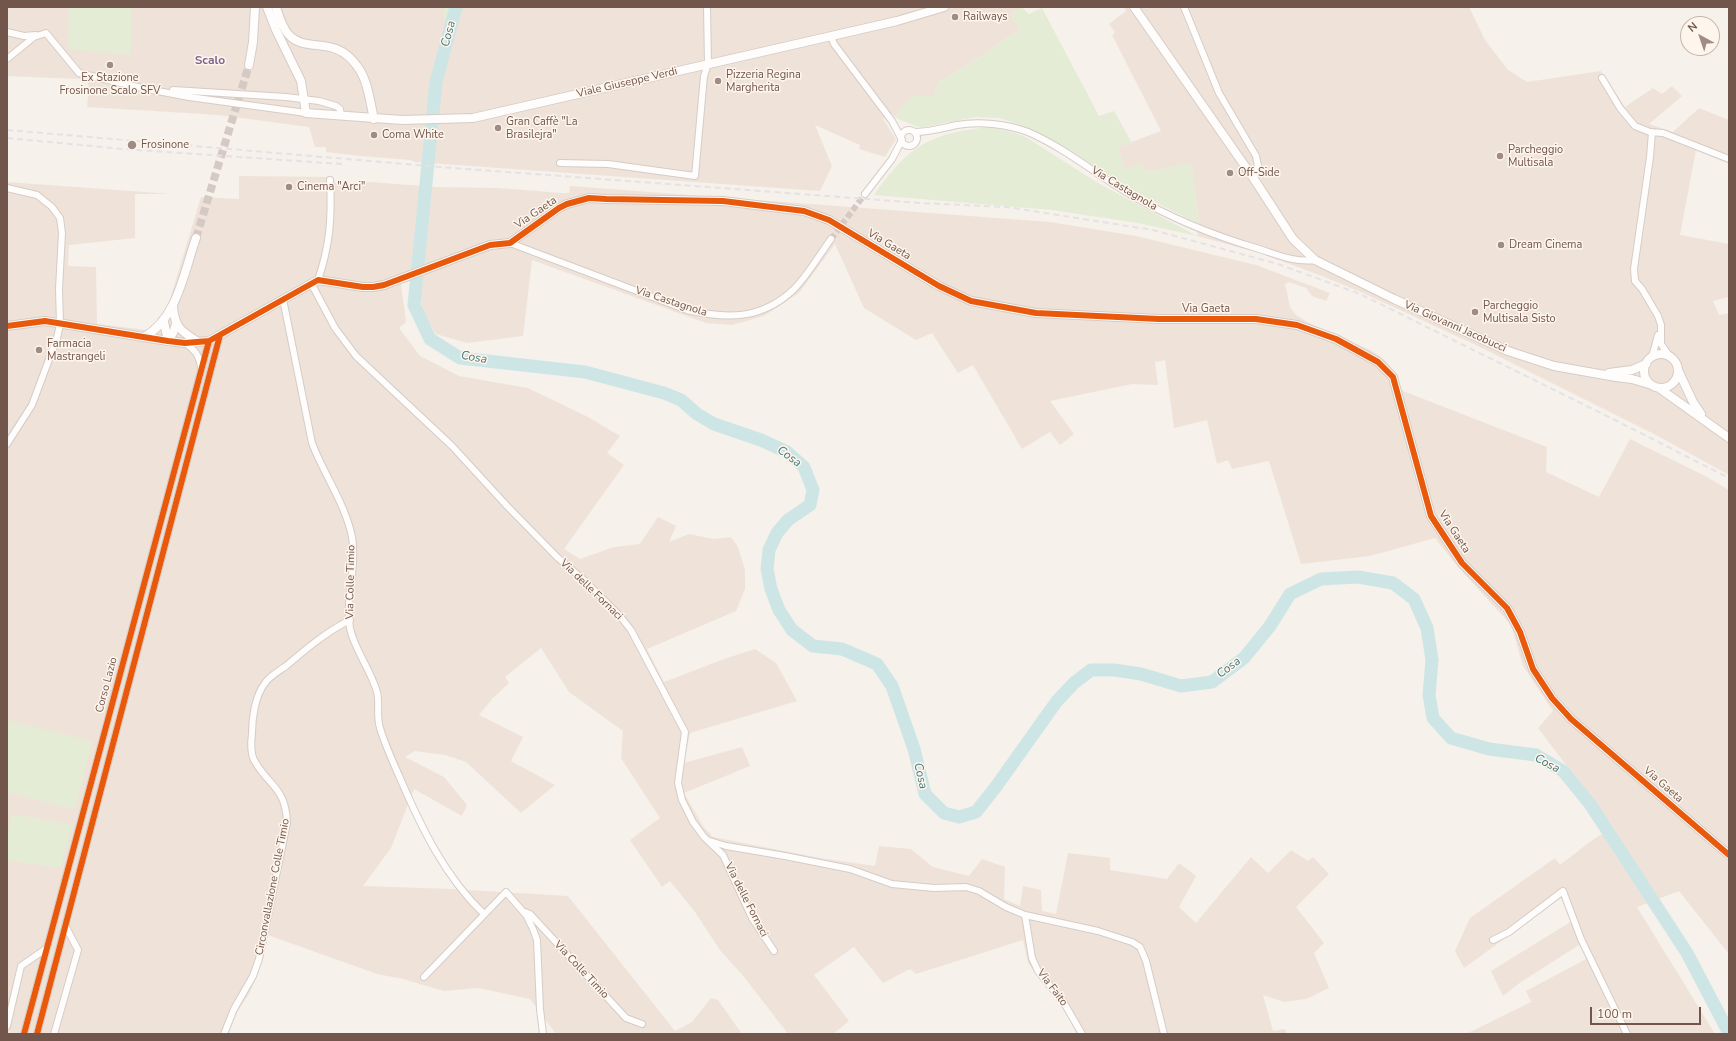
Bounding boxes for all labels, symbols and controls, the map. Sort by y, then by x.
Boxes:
place label: Railways [963,10,1008,24]
marker: Railways [950,12,960,22]
north arrow [1680,16,1720,56]
water label: Cosa [439,19,459,49]
text: N [1685,19,1701,36]
district label: Scalo [195,54,225,68]
marker: Ex Stazione Frosinone Scalo SFV [105,60,115,70]
street label: Viale Giuseppe Verdi [575,65,679,101]
place label: Pizzeria Regina Margherita [726,68,801,94]
place label: Ex Stazione Frosinone Scalo SFV [59,71,161,97]
marker: Pizzeria Regina Margherita [713,76,723,86]
place label: Gran Caffè "La Brasilejra" [506,115,578,141]
marker: Gran Caffè "La Brasilejra" [493,123,503,133]
place label: Coma White [382,128,444,142]
marker: Coma White [369,130,379,140]
place label: Frosinone [141,138,189,152]
marker: Frosinone [126,139,138,151]
place label: Parcheggio Multisala [1508,143,1563,169]
marker: Parcheggio Multisala [1495,151,1505,161]
street label: Via Castagnola [1089,164,1159,214]
place label: Off-Side [1238,166,1280,180]
marker: Off-Side [1225,168,1235,178]
place label: Cinema "Arci" [297,180,365,194]
marker: Cinema "Arci" [284,182,294,192]
street label: Via Gaeta [512,194,560,232]
street label: Via Gaeta [865,227,913,263]
place label: Dream Cinema [1509,238,1582,252]
marker: Dream Cinema [1496,240,1506,250]
street label: Via Castagnola [633,284,709,320]
street label: Via Giovanni Jacobucci [1402,299,1508,355]
place label: Parcheggio Multisala Sisto [1483,299,1556,325]
street label: Via Gaeta [1182,302,1230,316]
marker: Parcheggio Multisala Sisto [1470,307,1480,317]
place label: Farmacia Mastrangeli [47,337,105,363]
marker: Farmacia Mastrangeli [34,345,44,355]
water label: Cosa [460,349,488,367]
water label: Cosa [774,443,804,471]
street label: Via Gaeta [1435,508,1473,556]
street label: Via Colle Timio [344,545,358,619]
street label: Via delle Fornaci [557,557,625,623]
water label: Cosa [1214,654,1244,682]
street label: Corso Lazio [93,656,121,714]
water label: Cosa [1532,751,1562,777]
water label: Cosa [910,761,930,791]
street label: Via Gaeta [1641,764,1685,806]
street label: Circonvallazione Colle Timio [253,817,293,957]
street label: Via delle Fornaci [722,861,770,939]
street label: Via Colle Timio [551,938,611,1002]
street label: Via Faito [1034,967,1070,1009]
scale bar [1592,999,1703,1025]
text: 100 m [1597,1006,1632,1022]

